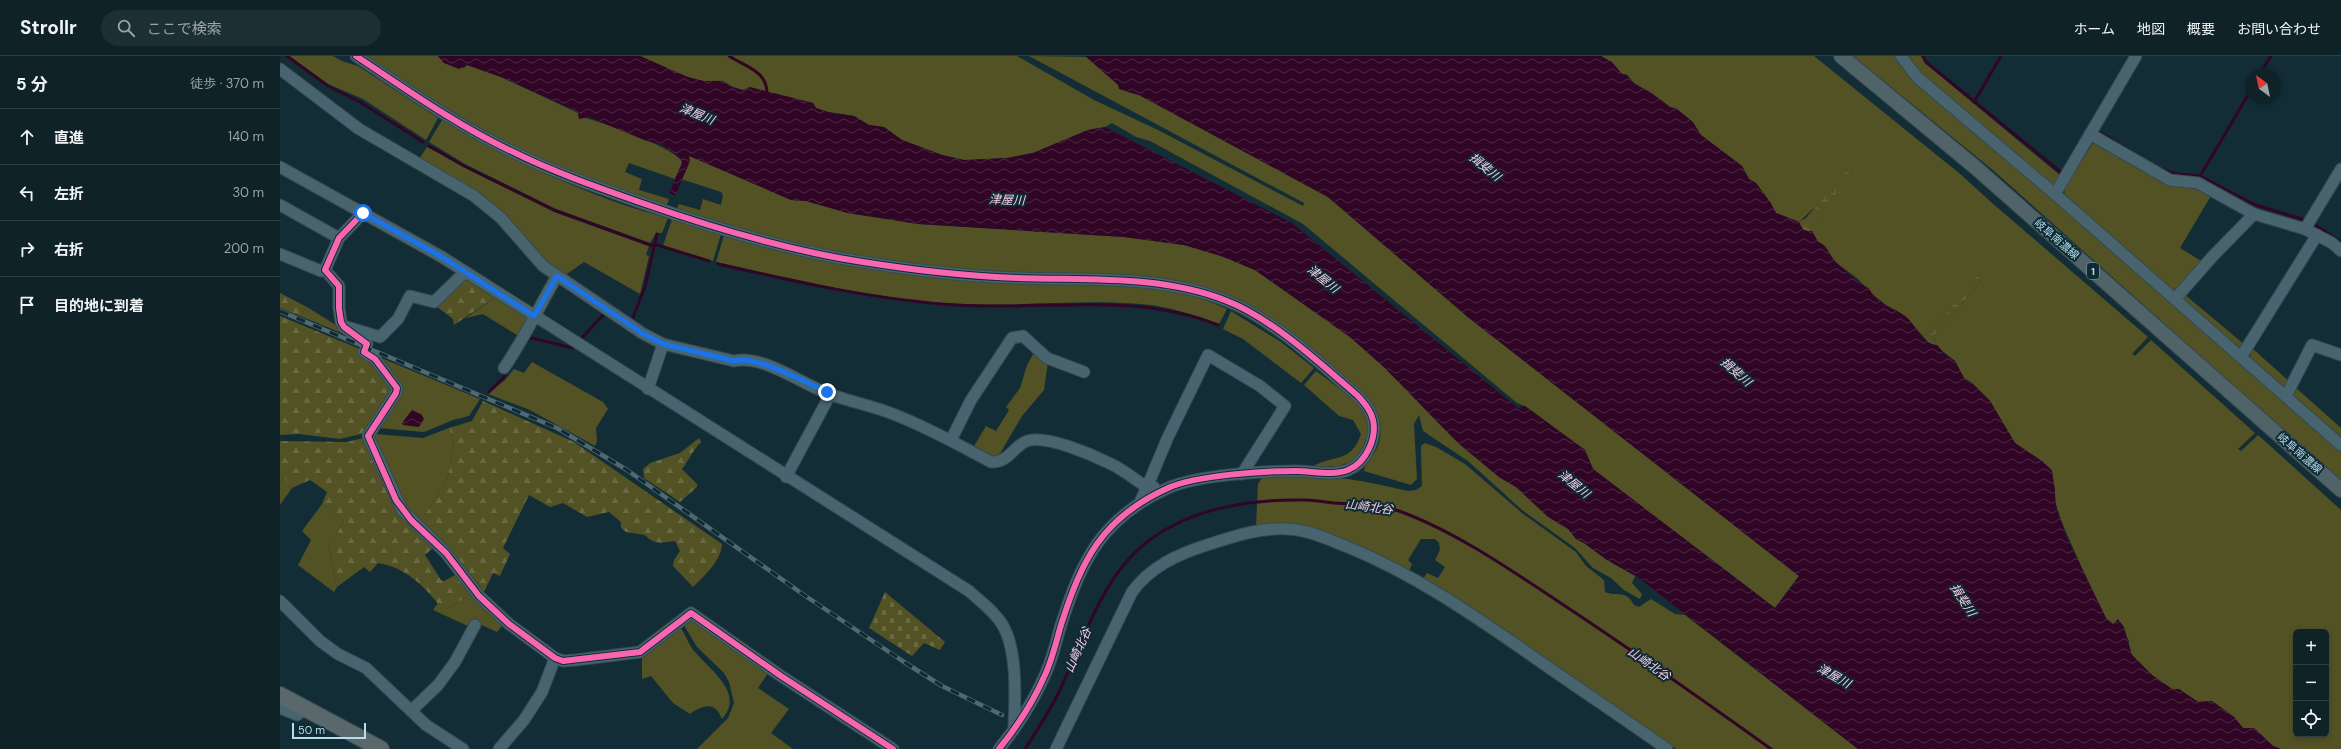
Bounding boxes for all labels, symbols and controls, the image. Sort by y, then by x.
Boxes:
search box [101,10,381,46]
text: Strollr [20,15,77,40]
icon: search [115,17,137,39]
text: ここで検索 [147,19,222,39]
text: ホーム [2073,20,2115,38]
text: 地図 [2137,20,2165,38]
text: 概要 [2187,20,2215,38]
text: お問い合わせ [2237,20,2321,38]
north arrow [2245,68,2281,104]
text: 5 分 [16,73,48,95]
text: 徒歩 · 370 m [190,75,264,92]
water label: 津屋川 [677,100,719,129]
icon: ahead [16,126,38,148]
text: 直進 [54,128,84,148]
text: 140 m [228,128,264,145]
water label: 揖斐川 [1466,149,1506,186]
icon: left [16,182,38,204]
text: 左折 [54,184,84,204]
text: 30 m [232,184,264,201]
water label: 津屋川 [989,191,1027,209]
route start [354,204,372,222]
street label: 岐阜南濃線 [2032,216,2082,262]
icon: right [16,238,38,260]
text: 右折 [54,240,84,260]
text: 200 m [224,240,264,257]
water label: 津屋川 [1304,261,1344,298]
road number: 1 [2087,263,2099,279]
icon: arrive [16,294,38,316]
text: 目的地に到着 [54,296,144,316]
water label: 揖斐川 [1717,354,1756,391]
route end [818,383,836,401]
street label: 岐阜南濃線 [2275,430,2325,476]
water label: 津屋川 [1555,466,1595,503]
water label: 山崎北谷 [1344,496,1395,518]
water label: 揖斐川 [1946,581,1981,621]
water label: 山崎北谷 [1061,624,1095,675]
map controls [2293,629,2329,737]
button: + [2293,629,2329,665]
water label: 山崎北谷 [1625,644,1674,685]
water label: 津屋川 [1814,660,1855,693]
button: − [2293,665,2329,701]
button: locate [2293,701,2329,737]
scale bar [292,721,366,740]
text: 50 m [298,723,325,737]

